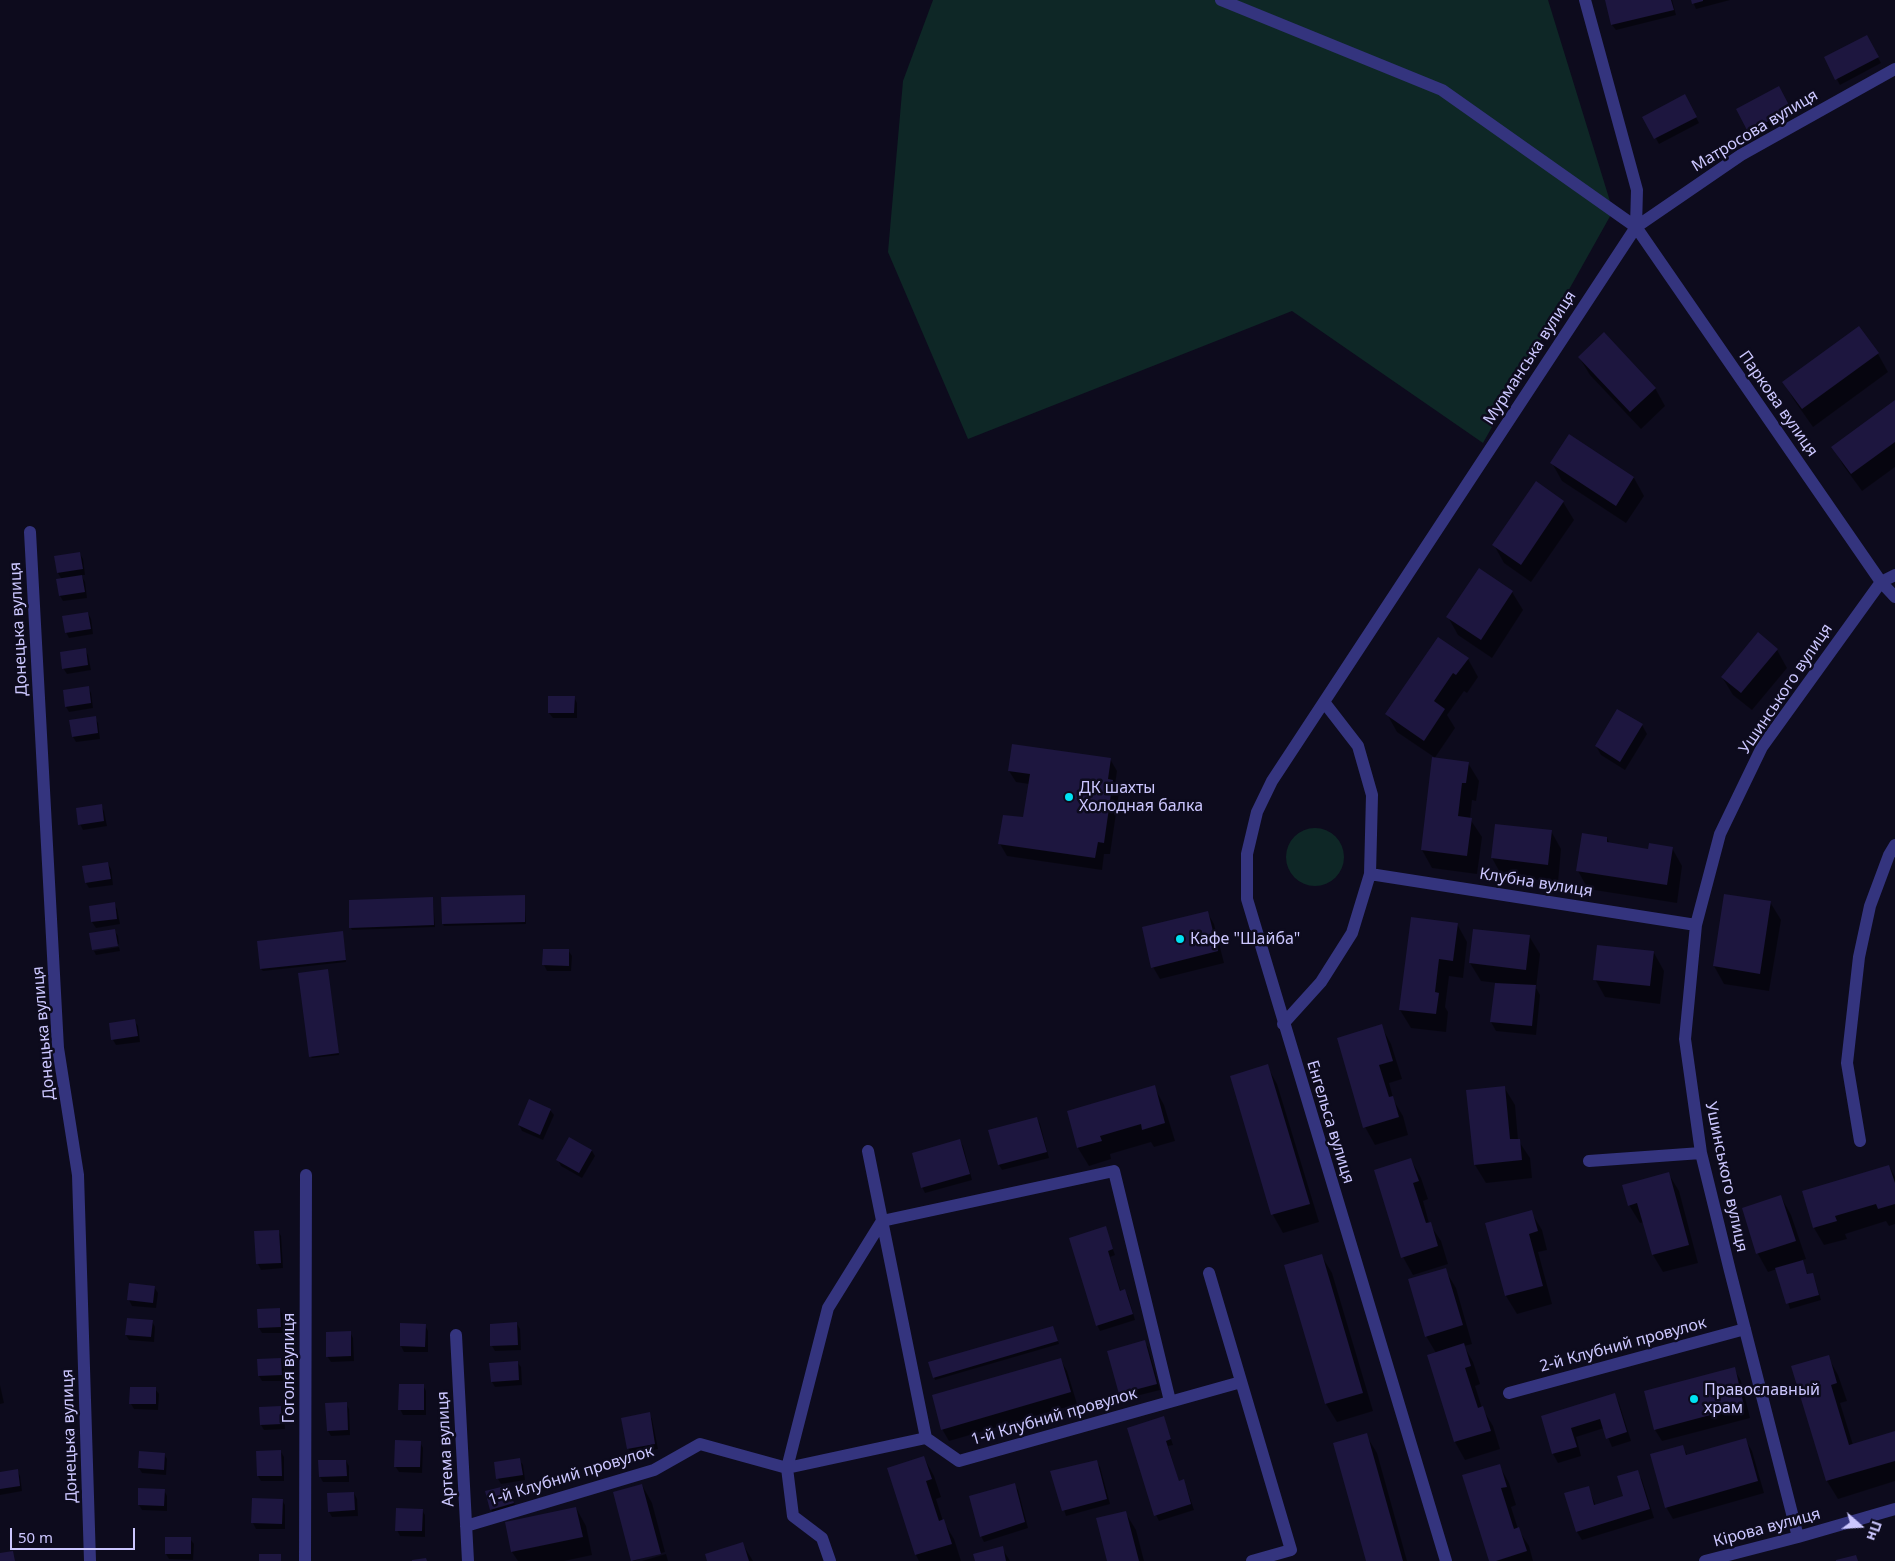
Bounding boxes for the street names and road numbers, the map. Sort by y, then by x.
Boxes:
street label: Матросова вулиця [1688,86,1822,176]
street label: Мурманська вулиця [1480,287,1580,429]
street label: Паркова вулиця [1734,347,1822,461]
street label: Донецька вулиця [6,562,32,696]
street label: Ушинського вулиця [1735,620,1837,758]
street label: Клубна вулиця [1478,865,1594,901]
street label: Донецька вулиця [29,965,59,1101]
street label: Енгельса вулиця [1302,1058,1358,1186]
street label: Ушинського вулиця [1701,1100,1751,1254]
street label: Гоголя вулиця [279,1313,299,1423]
street label: 2-й Клубний провулок [1538,1313,1708,1377]
street label: Донецька вулиця [58,1369,82,1503]
street label: 1-й Клубний провулок [969,1384,1139,1450]
street label: Артема вулиця [433,1391,459,1507]
street label: 1-й Клубний провулок [486,1442,656,1510]
street label: Кірова вулиця [1711,1504,1823,1552]

